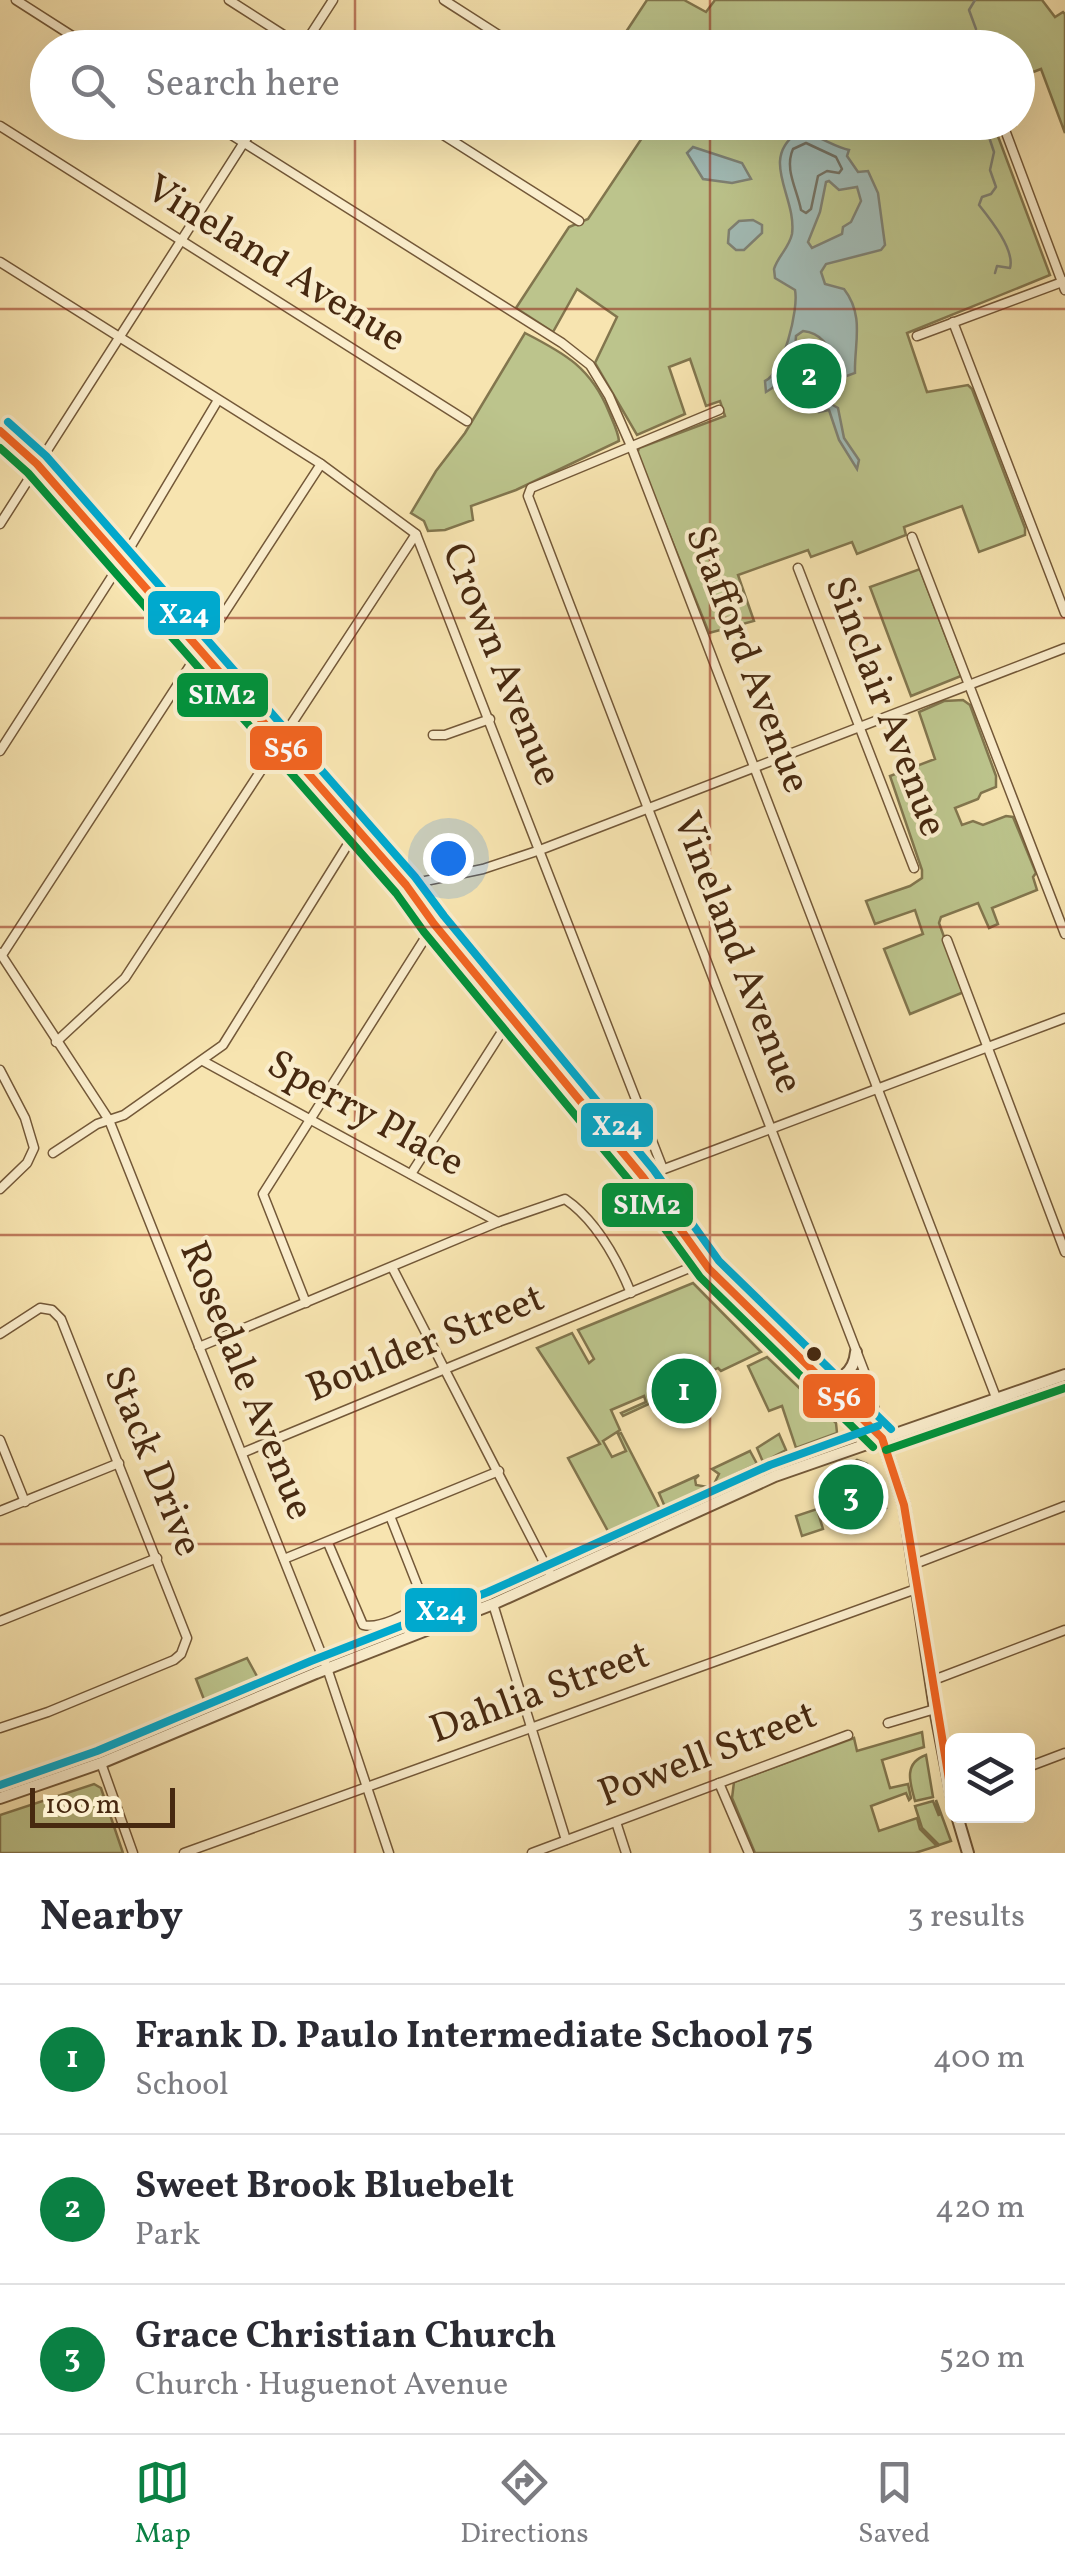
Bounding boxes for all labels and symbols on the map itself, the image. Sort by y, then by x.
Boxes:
street label: Vineland Avenue [134,162,416,368]
pin: 2 [776,338,842,414]
street label: Stafford Avenue [669,518,823,802]
street label: Crown Avenue [426,535,574,795]
street label: Sinclair Avenue [809,569,959,845]
line badge: X24 [146,589,222,637]
text: X24 [159,596,209,635]
line badge: SIM2 [175,671,270,719]
text: SIM2 [188,677,256,716]
line badge: S56 [248,724,324,772]
text: S56 [264,730,308,769]
street label: Vineland Avenue [657,804,815,1102]
your location [423,833,474,884]
street label: Sperry Place [256,1038,474,1192]
line badge: X24 [579,1101,655,1149]
text: X24 [592,1108,642,1147]
line badge: SIM2 [600,1181,695,1229]
text: SIM2 [613,1187,681,1226]
street label: Rosedale Avenue [164,1233,326,1529]
street label: Boulder Street [299,1272,553,1418]
unlabelled marker [804,1344,824,1364]
pin: 1 [652,1354,716,1428]
street label: Stack Drive [88,1359,214,1565]
line badge: S56 [801,1372,877,1420]
text: S56 [817,1379,861,1418]
pin: 3 [818,1460,884,1534]
line badge: X24 [403,1586,479,1634]
text: X24 [416,1593,466,1632]
street label: Dahlia Street [422,1628,658,1760]
street label: Powell Street [591,1689,825,1823]
scale bar [30,1783,175,1828]

